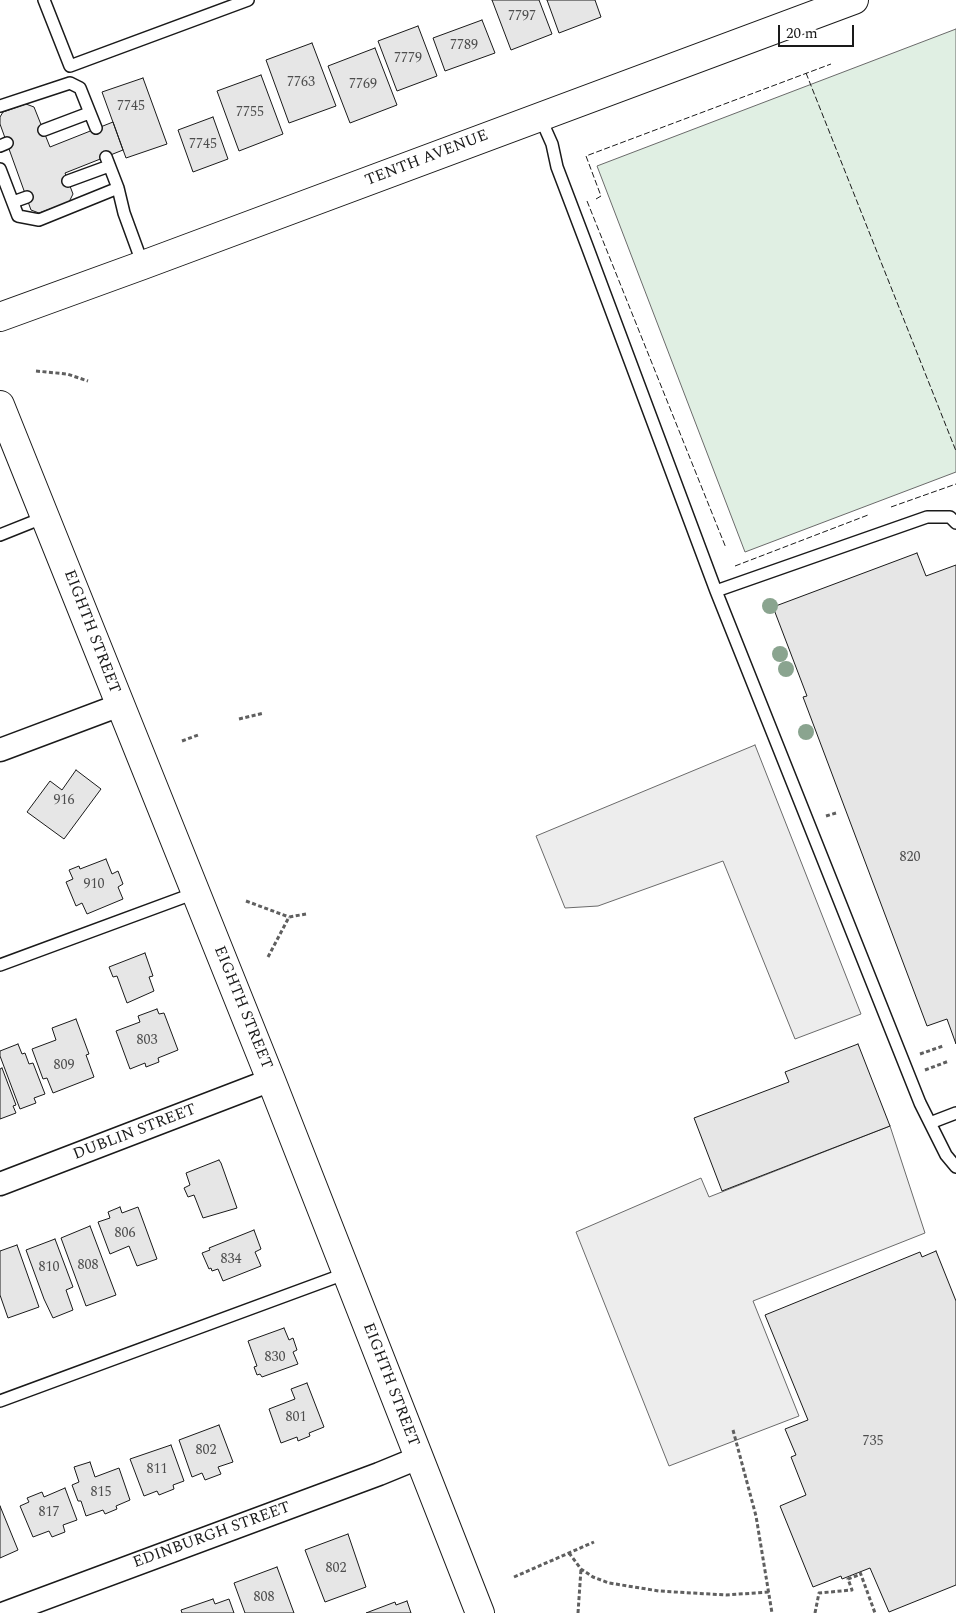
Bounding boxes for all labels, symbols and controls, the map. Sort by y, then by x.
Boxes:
house number: 7797 [508,9,536,25]
scale bar [781,15,857,47]
text: 20 m [786,22,818,45]
house number: 7789 [450,38,478,54]
house number: 7779 [394,51,422,67]
house number: 7763 [287,75,315,91]
house number: 7769 [349,77,377,93]
house number: 7745 [117,99,145,115]
house number: 7755 [236,105,264,121]
street label: TENTH AVENUE [363,127,491,191]
house number: 7745 [189,137,217,153]
street label: EIGHTH STREET [59,567,123,697]
house number: 916 [54,793,74,809]
house number: 820 [900,850,920,866]
house number: 910 [84,877,104,893]
street label: EIGHTH STREET [209,944,275,1072]
house number: 803 [137,1033,157,1049]
house number: 809 [54,1058,74,1074]
street label: DUBLIN STREET [71,1101,199,1165]
house number: 806 [115,1226,135,1242]
house number: 834 [221,1252,241,1268]
house number: 808 [78,1258,98,1274]
house number: 810 [39,1260,59,1276]
street label: EIGHTH STREET [358,1320,422,1450]
house number: 830 [265,1350,285,1366]
house number: 801 [286,1410,306,1426]
house number: 735 [863,1434,883,1450]
house number: 802 [196,1443,216,1459]
house number: 811 [147,1462,167,1478]
house number: 815 [91,1485,111,1501]
street label: EDINBURGH STREET [131,1499,293,1573]
house number: 817 [39,1505,59,1521]
house number: 802 [326,1561,346,1577]
house number: 808 [254,1590,274,1606]

